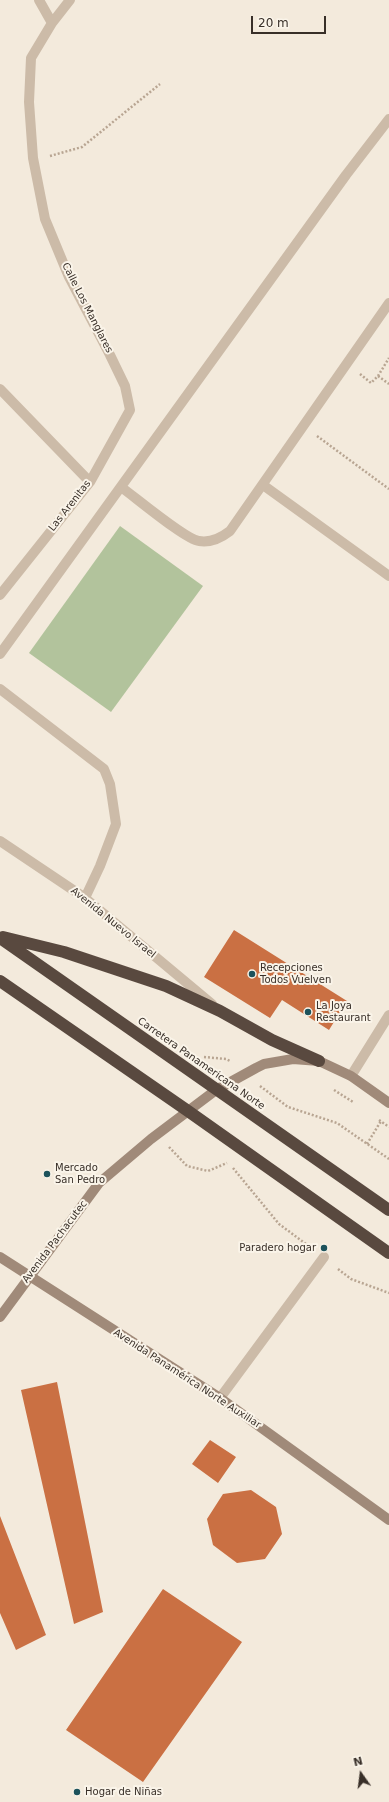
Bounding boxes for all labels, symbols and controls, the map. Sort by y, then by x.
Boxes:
scale bar [253,8,328,34]
text: 20 m [258,16,289,30]
street label: Calle Los Manglares [59,261,115,355]
street label: Las Arenitas [46,478,94,534]
street label: Avenida Nuevo Israel [68,885,158,961]
place label: Recepciones Todos Vuelven [260,962,331,986]
marker: Recepciones Todos Vuelven [247,969,257,979]
place label: La Joya Restaurant [316,1000,371,1024]
marker: La Joya Restaurant [303,1007,313,1017]
street label: Carretera Panamericana Norte [135,1015,267,1113]
place label: Mercado San Pedro [55,1162,105,1186]
marker: Mercado San Pedro [42,1169,52,1179]
street label: Avenida Pachacutec [20,1198,90,1286]
place label: Paradero hogar [239,1242,316,1254]
marker: Paradero hogar [319,1243,329,1253]
street label: Avenida Panamérica Norte Auxiliar [111,1327,263,1431]
north arrow [341,1754,381,1794]
text: N [352,1754,364,1769]
place label: Hogar de Niñas [85,1786,162,1798]
marker: Hogar de Niñas [72,1787,82,1797]

